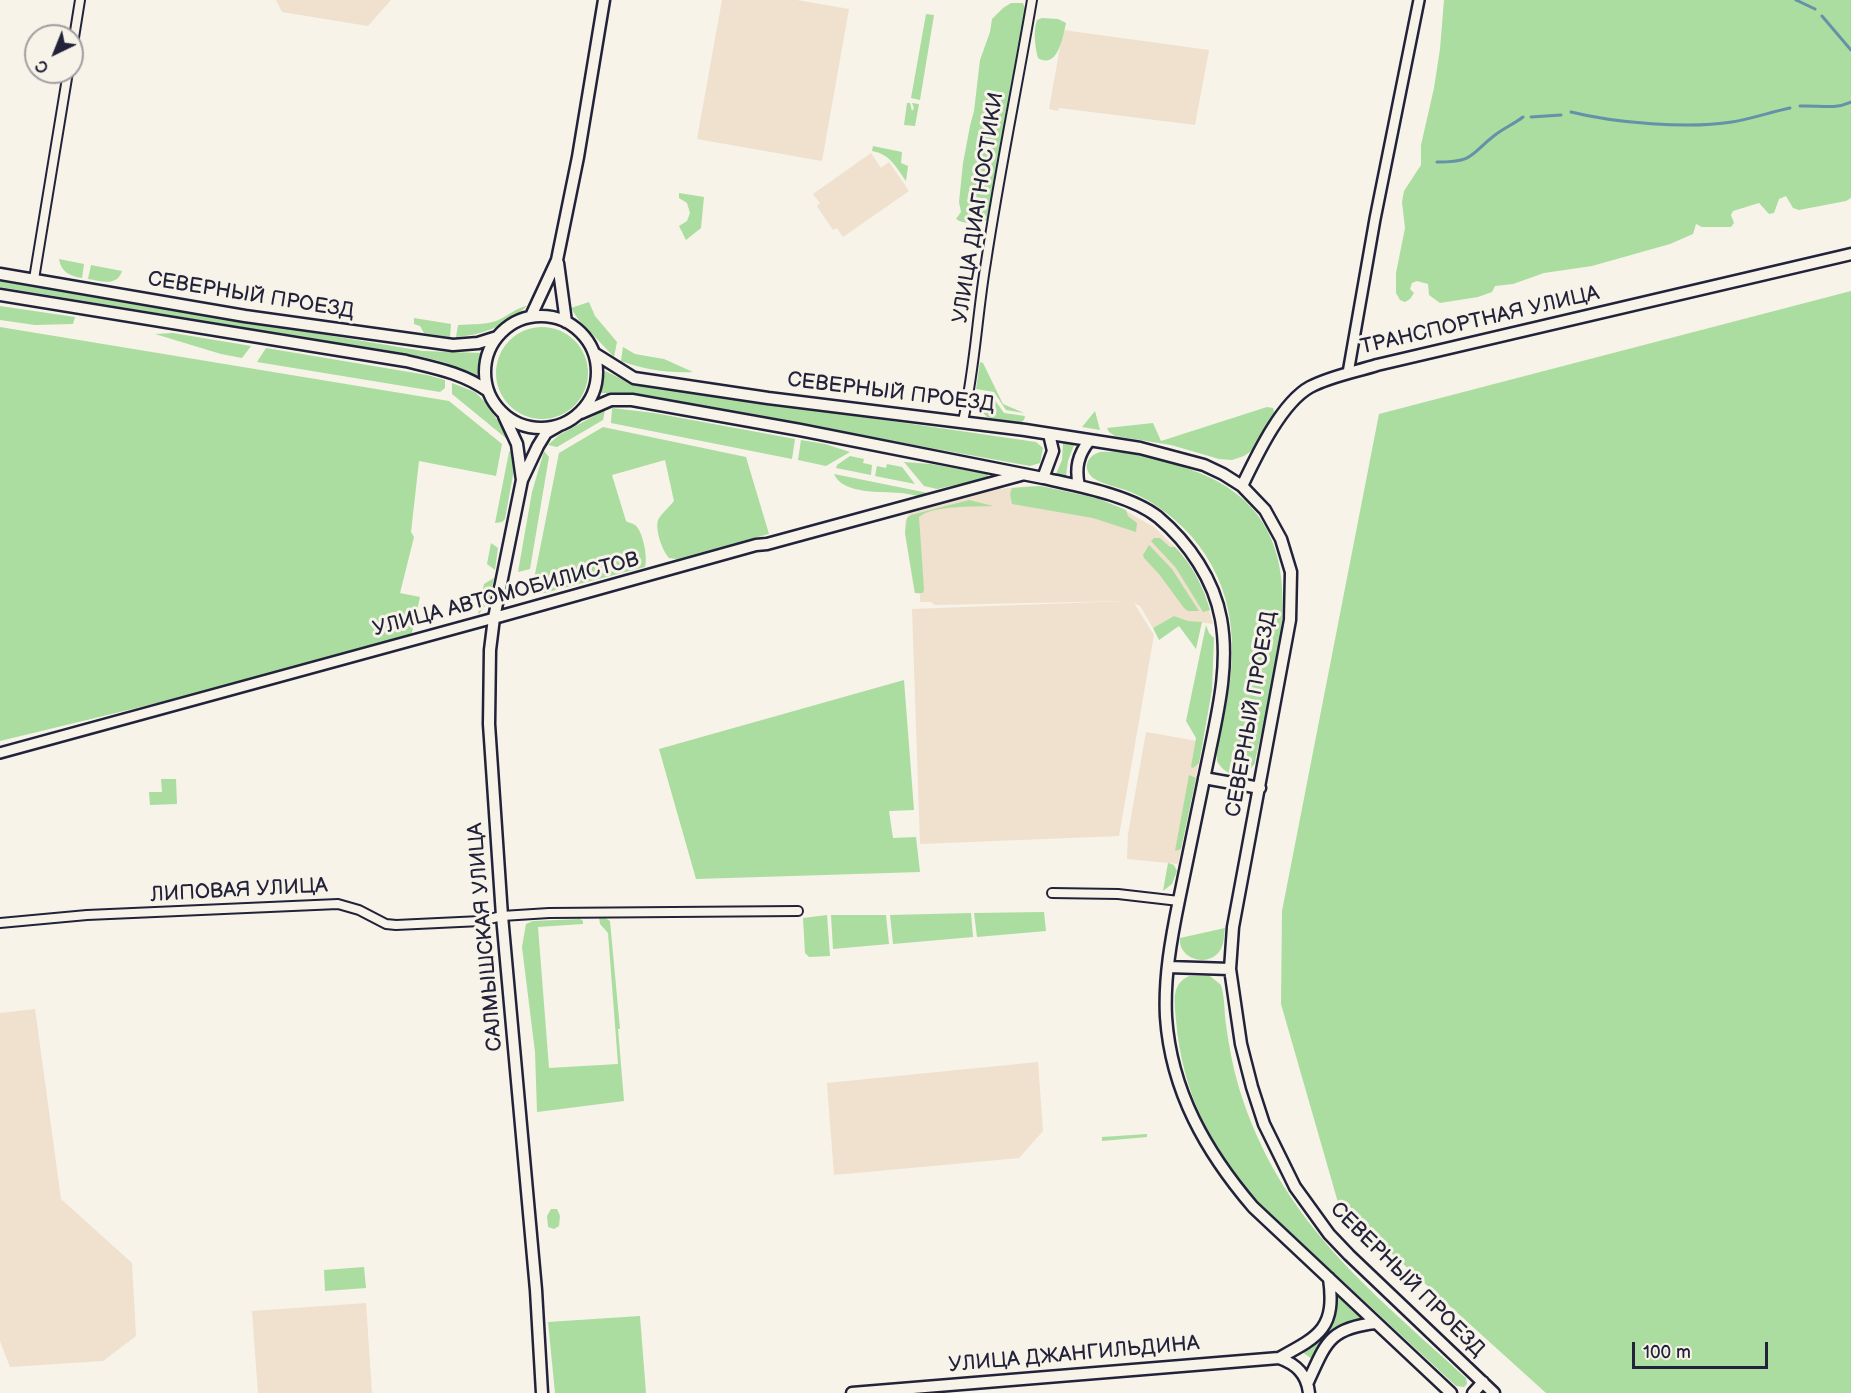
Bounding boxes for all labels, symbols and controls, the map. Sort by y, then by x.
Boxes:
north arrow [24,24,84,84]
text: С [32,55,53,77]
street label: УЛИЦА ДИАГНОСТИКИ [948,91,1010,325]
street label: СЕВЕРНЫЙ ПРОЕЗД [146,267,356,325]
street label: ТРАНСПОРТНАЯ УЛИЦА [1358,281,1602,361]
street label: СЕВЕРНЫЙ ПРОЕЗД [786,368,996,418]
street label: УЛИЦА АВТОМОБИЛИСТОВ [370,547,642,643]
street label: СЕВЕРНЫЙ ПРОЕЗД [1221,609,1283,819]
street label: САЛМЫШСКАЯ УЛИЦА [463,822,509,1052]
street label: ЛИПОВАЯ УЛИЦА [150,874,328,908]
street label: СЕВЕРНЫЙ ПРОЕЗД [1324,1197,1490,1363]
scale bar [1635,1330,1772,1368]
street label: УЛИЦА ДЖАНГИЛЬДИНА [948,1331,1200,1379]
text: 100 m [1643,1342,1691,1363]

